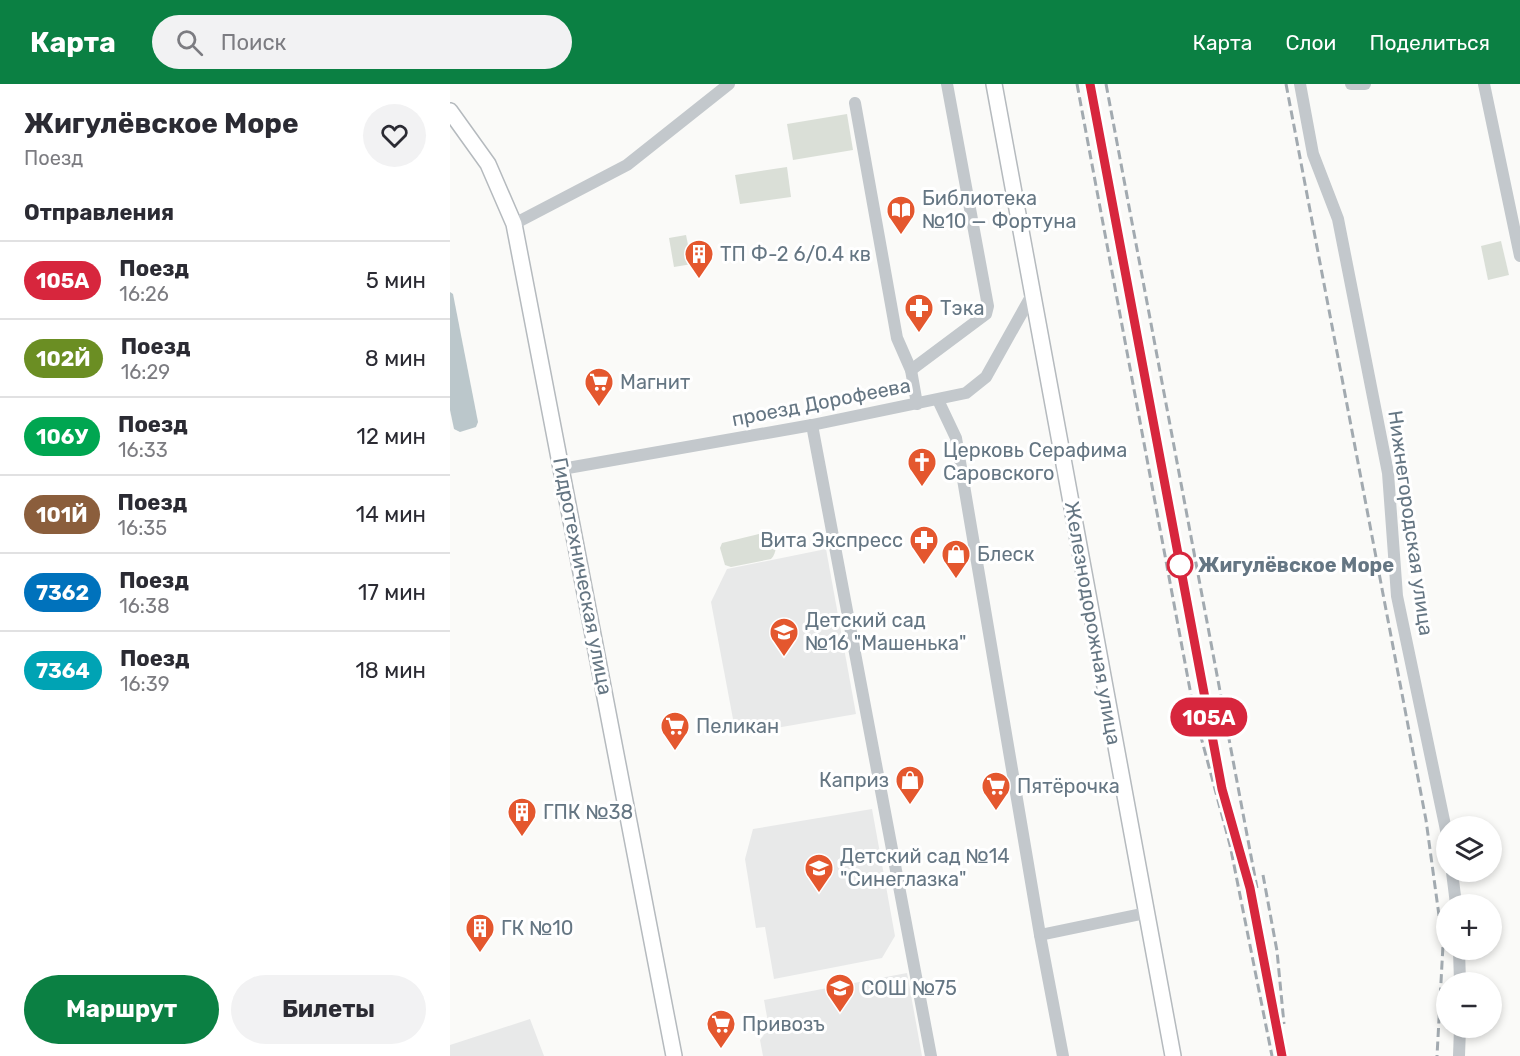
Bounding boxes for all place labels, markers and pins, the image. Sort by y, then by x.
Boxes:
place label: Библиотека №10 — Фортуна [922,186,1076,233]
library icon: Библиотека №10 — Фортуна [885,194,917,236]
building icon: ТП Ф-2 6/0.4 кв [683,238,715,280]
place label: ТП Ф-2 6/0.4 кв [720,242,871,266]
pharmacy icon: Тэка [903,292,935,334]
place label: Тэка [940,296,984,320]
supermarket icon: Магнит [583,366,615,408]
place label: Магнит [620,370,690,394]
place label: Церковь Серафима Саровского [943,438,1127,485]
church icon: Церковь Серафима Саровского [906,446,938,488]
pharmacy icon: Вита Экспресс [908,524,940,566]
place label: Вита Экспресс [760,528,903,552]
shop icon: Блеск [940,538,972,580]
place label: Блеск [977,542,1035,566]
marker: Жигулёвское Море [1167,552,1193,578]
place label: Жигулёвское Море [1198,553,1394,577]
place label: Детский сад №16 "Машенька" [805,608,966,655]
school or university icon: Детский сад №16 "Машенька" [768,616,800,658]
supermarket icon: Пеликан [659,710,691,752]
place label: Пеликан [696,714,779,738]
shop icon: Каприз [894,764,926,806]
place label: Каприз [819,768,889,792]
supermarket icon: Пятёрочка [980,770,1012,812]
place label: Пятёрочка [1017,774,1120,798]
building icon: ГПК №38 [506,796,538,838]
place label: ГПК №38 [543,800,633,824]
place label: Детский сад №14 "Синеглазка" [840,844,1010,891]
school or university icon: Детский сад №14 "Синеглазка" [803,852,835,894]
building icon: ГК №10 [464,912,496,954]
place label: ГК №10 [501,916,574,940]
school or university icon: СОШ №75 [824,972,856,1014]
place label: СОШ №75 [861,976,957,1000]
supermarket icon: Привозъ [705,1008,737,1050]
place label: Привозъ [742,1012,825,1036]

